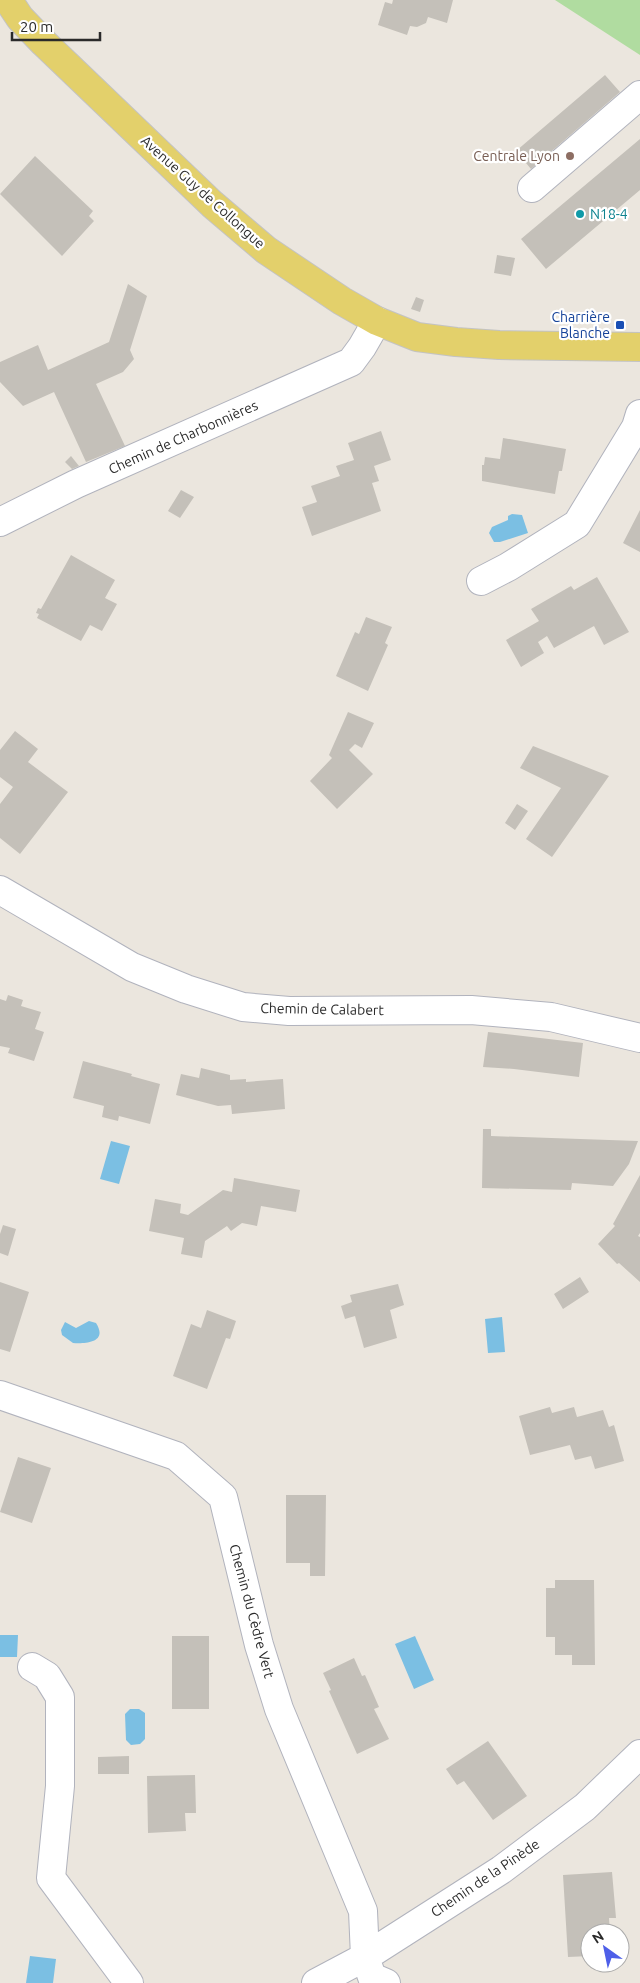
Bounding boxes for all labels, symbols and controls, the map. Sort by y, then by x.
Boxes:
scale bar [12,10,100,42]
text: 20 m [20,18,53,35]
street label: Avenue Guy de Collongue [138,132,268,252]
place label: Centrale Lyon [473,148,560,164]
marker: Centrale Lyon [564,150,576,162]
place label: N18-4 [590,206,628,222]
marker: N18-4 [574,208,586,220]
place label: Charrière Blanche [551,309,610,341]
marker: Charrière Blanche [614,319,626,331]
street label: Chemin de Charbonnières [106,397,260,477]
street label: Chemin de Calabert [260,1000,384,1018]
street label: Chemin du Cèdre Vert [226,1542,278,1680]
street label: Chemin de la Pinède [428,1836,542,1920]
north arrow [580,1923,630,1973]
text: N [589,1928,607,1947]

